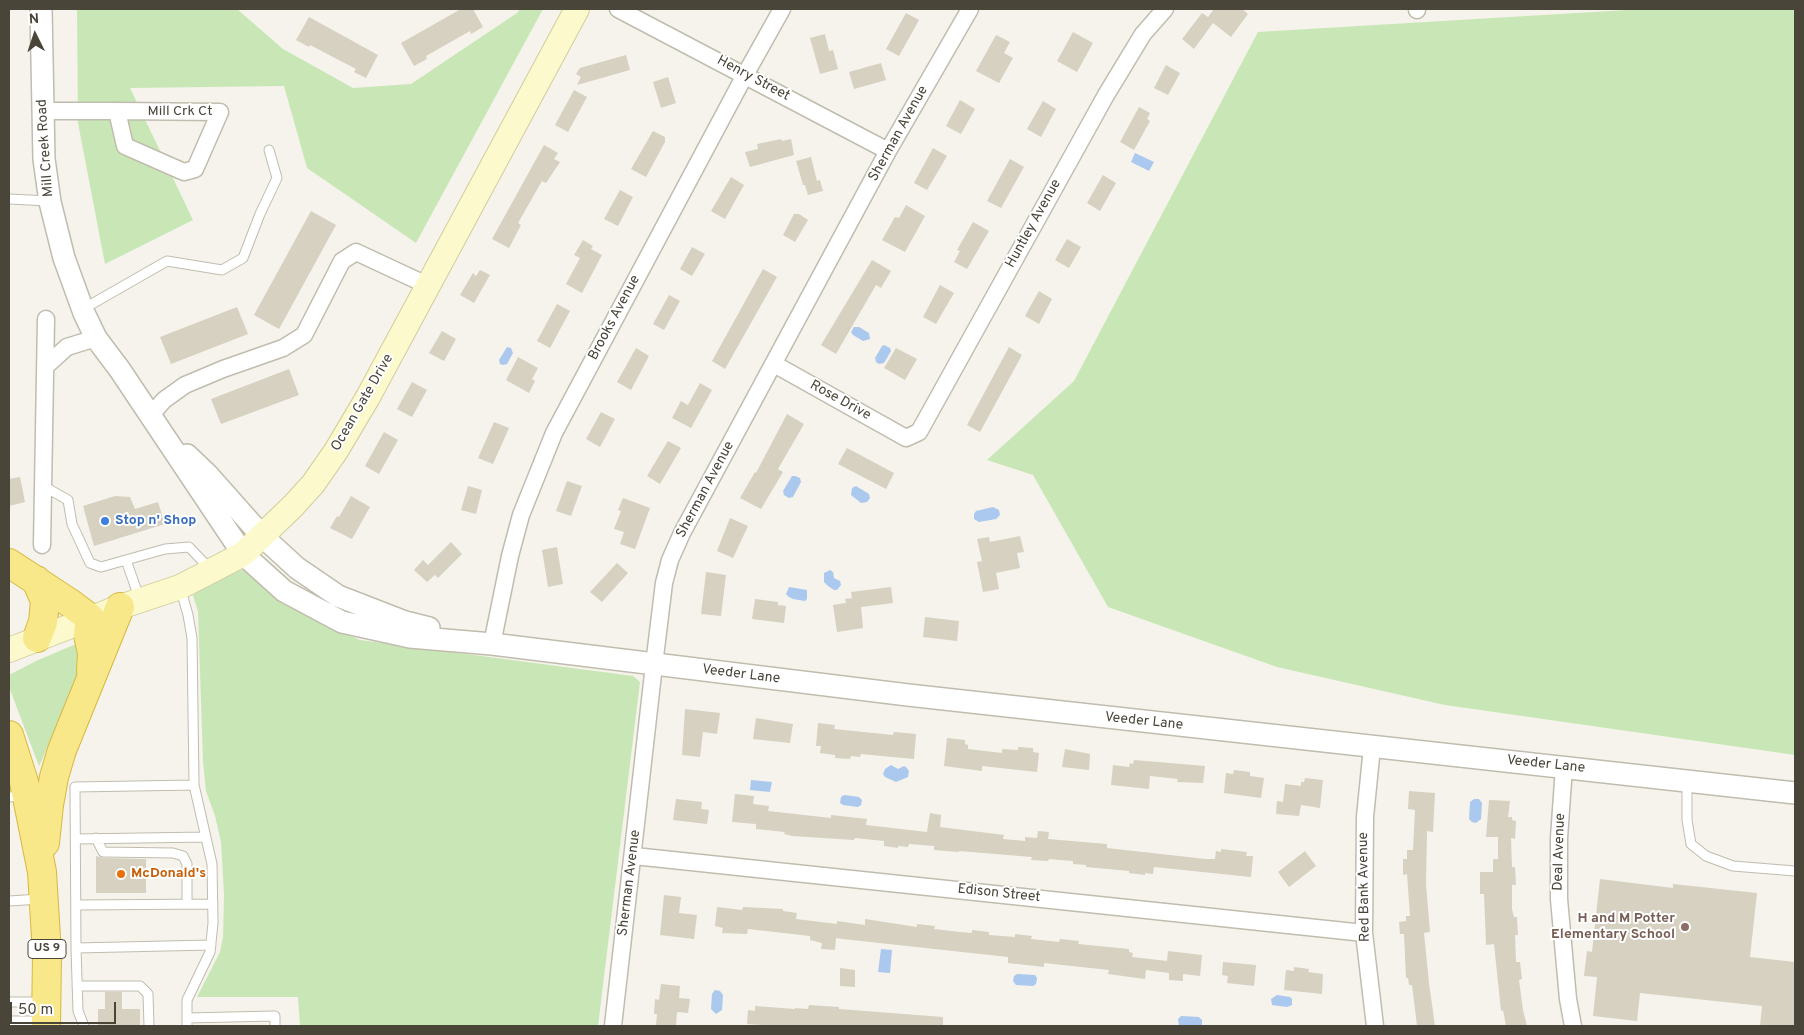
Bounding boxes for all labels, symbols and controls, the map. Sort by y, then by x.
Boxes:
north arrow [10,10,60,60]
text: N [28,11,40,28]
street label: Henry Street [714,53,792,105]
street label: Sherman Avenue [866,83,932,185]
street label: Mill Creek Road [34,99,58,197]
street label: Mill Crk Ct [148,104,212,120]
street label: Huntley Avenue [1003,177,1065,271]
street label: Brooks Avenue [586,273,644,363]
street label: Ocean Gate Drive [328,351,398,455]
street label: Rose Drive [807,377,873,425]
street label: Sherman Avenue [673,439,739,541]
place label: Stop n' Shop [115,513,196,529]
marker: Stop n' Shop [99,515,111,527]
street label: Veeder Lane [701,662,781,688]
street label: Veeder Lane [1104,710,1184,734]
street label: Veeder Lane [1506,753,1586,777]
street label: Deal Avenue [1550,813,1570,891]
street label: Sherman Avenue [615,829,645,937]
street label: Red Bank Avenue [1356,832,1374,942]
place label: McDonald's [131,866,206,882]
marker: McDonald's [115,868,127,880]
street label: Edison Street [957,881,1041,907]
place label: H and M Potter Elementary School [1551,911,1675,944]
marker: H and M Potter Elementary School [1679,921,1691,933]
road number: US 9 [28,940,66,959]
scale bar [12,992,119,1024]
text: 50 m [18,1001,53,1020]

